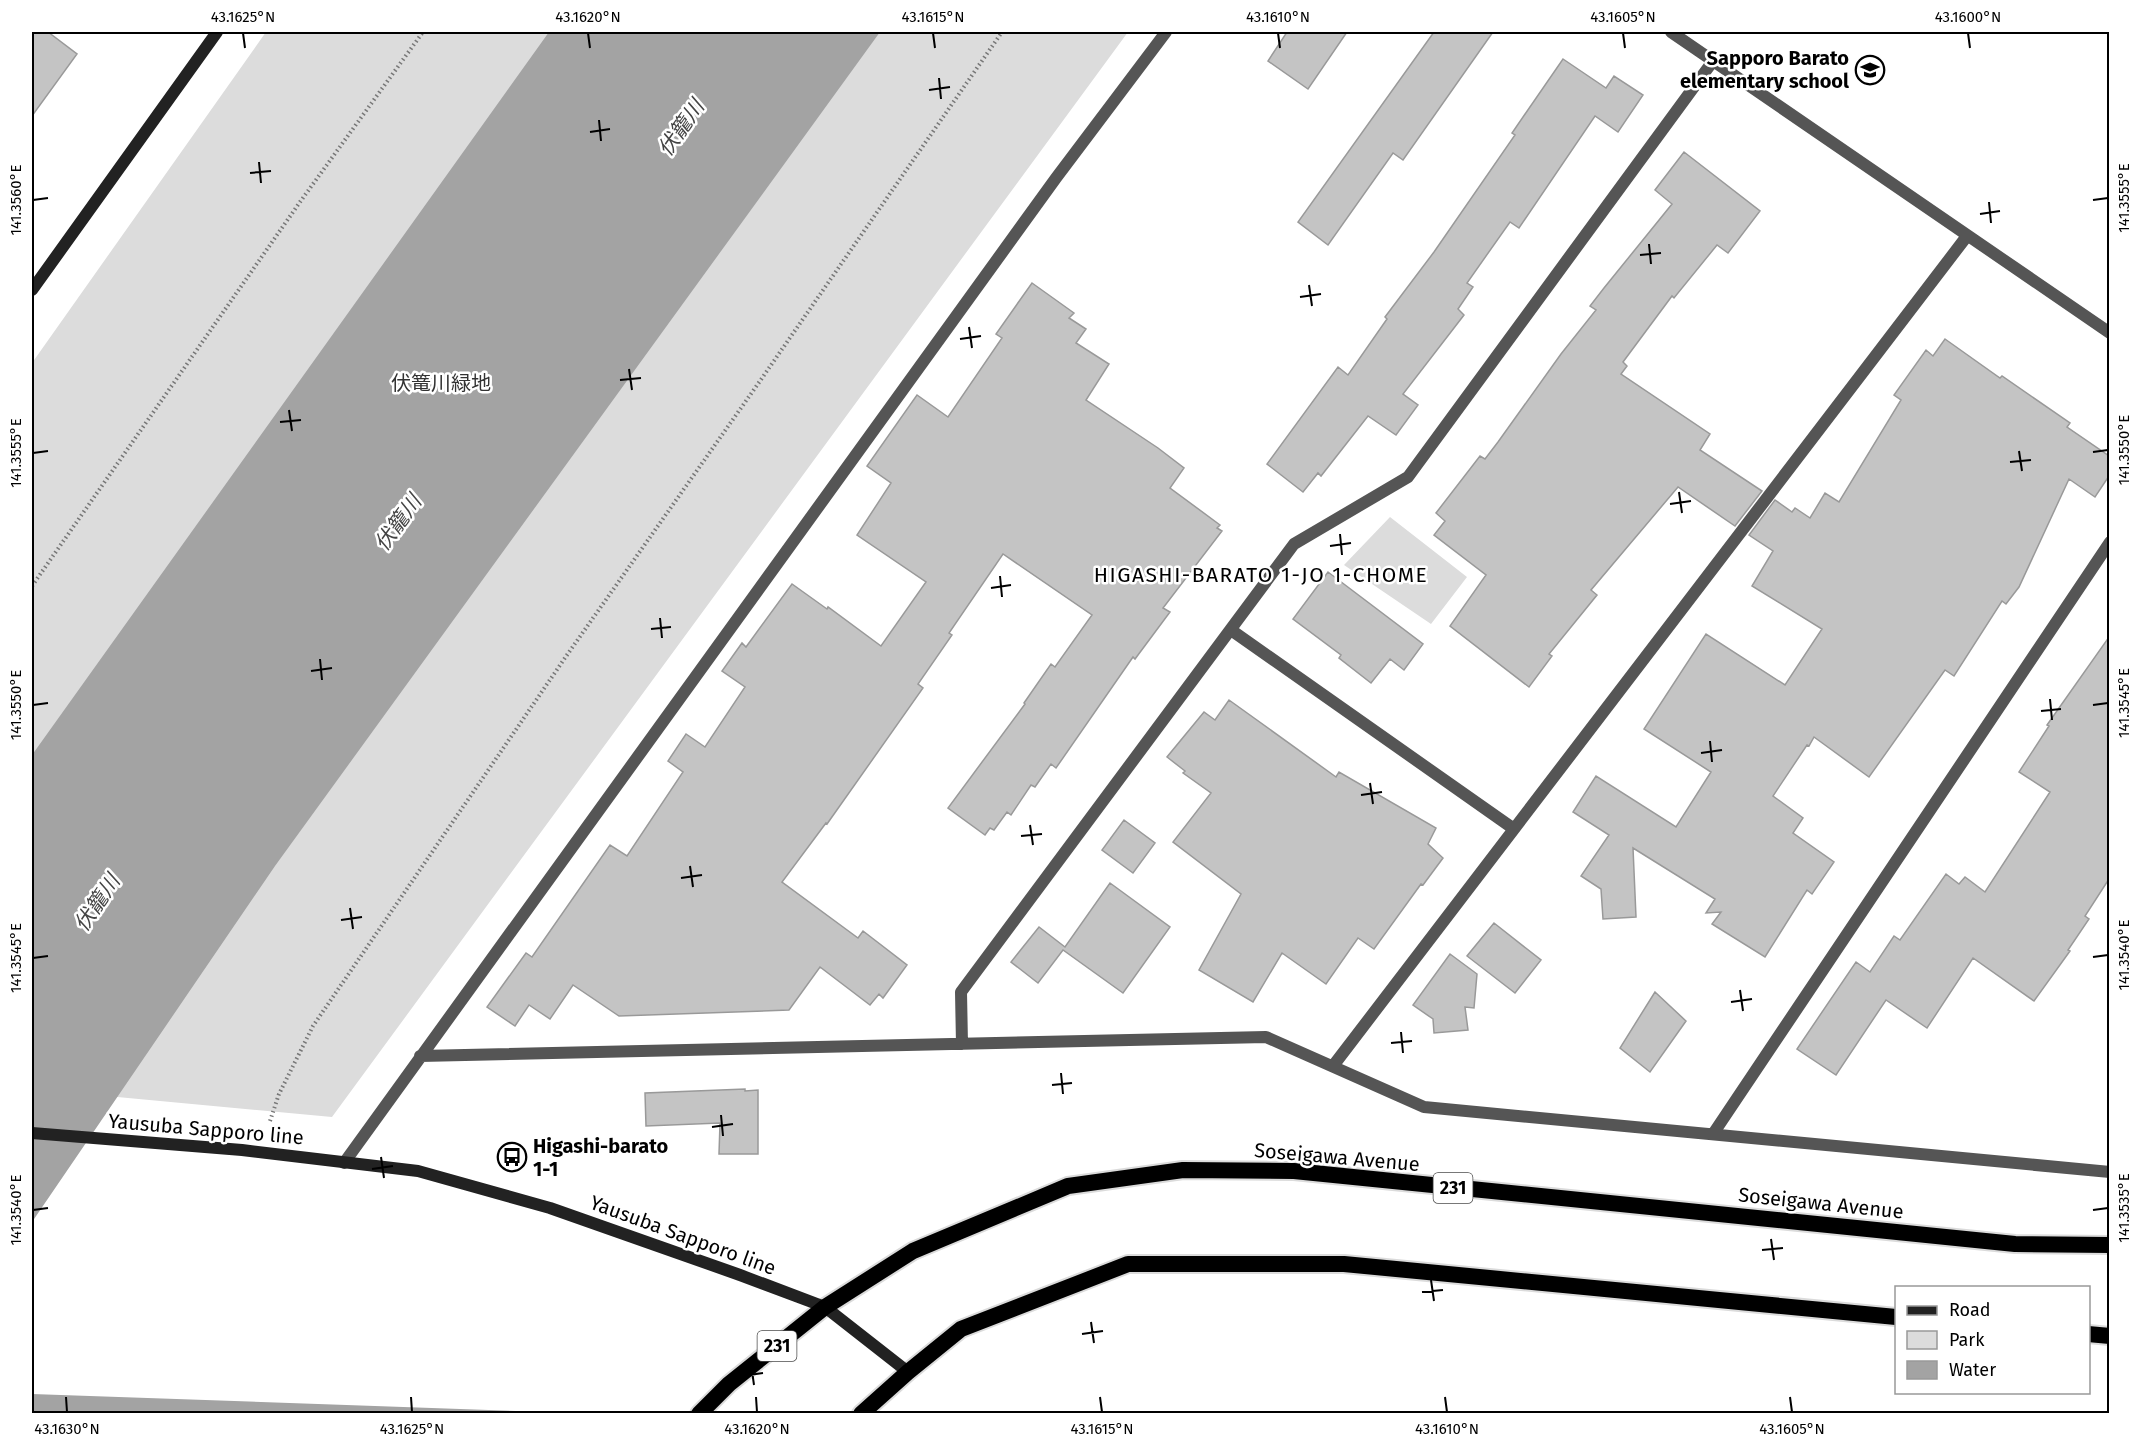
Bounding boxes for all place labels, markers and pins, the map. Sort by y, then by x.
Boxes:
place label: Sapporo Barato elementary school [1680,46,1849,93]
school or university icon: Sapporo Barato elementary school [1854,54,1886,86]
place label: Higashi-barato 1-1 [533,1134,669,1181]
bus stop icon: Higashi-barato 1-1 [496,1141,528,1173]

